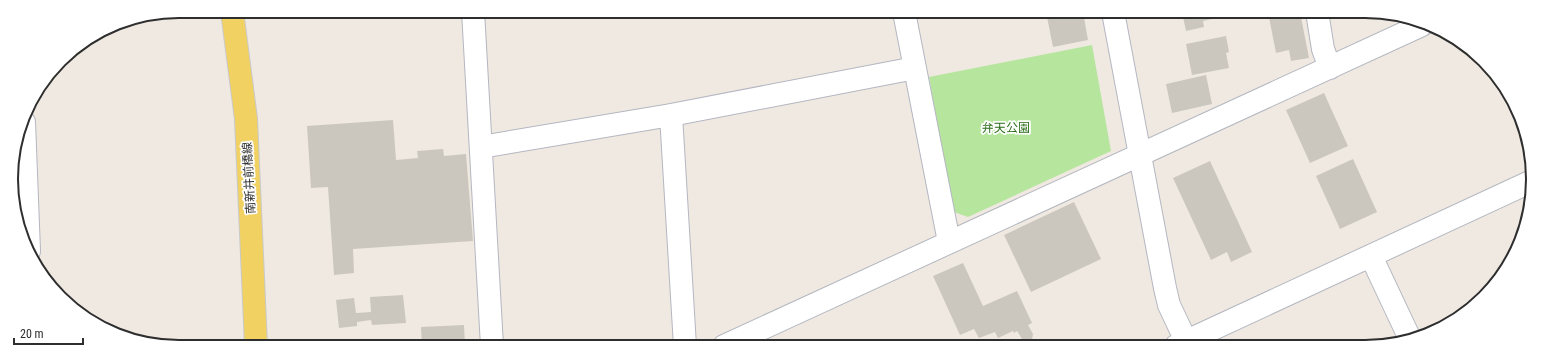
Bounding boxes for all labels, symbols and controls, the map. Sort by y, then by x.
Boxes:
park label: 弁天公園 [982,121,1030,135]
street label: 南新井前橋線 [240,142,258,214]
scale bar [14,320,83,346]
text: 20 m [20,327,44,341]

